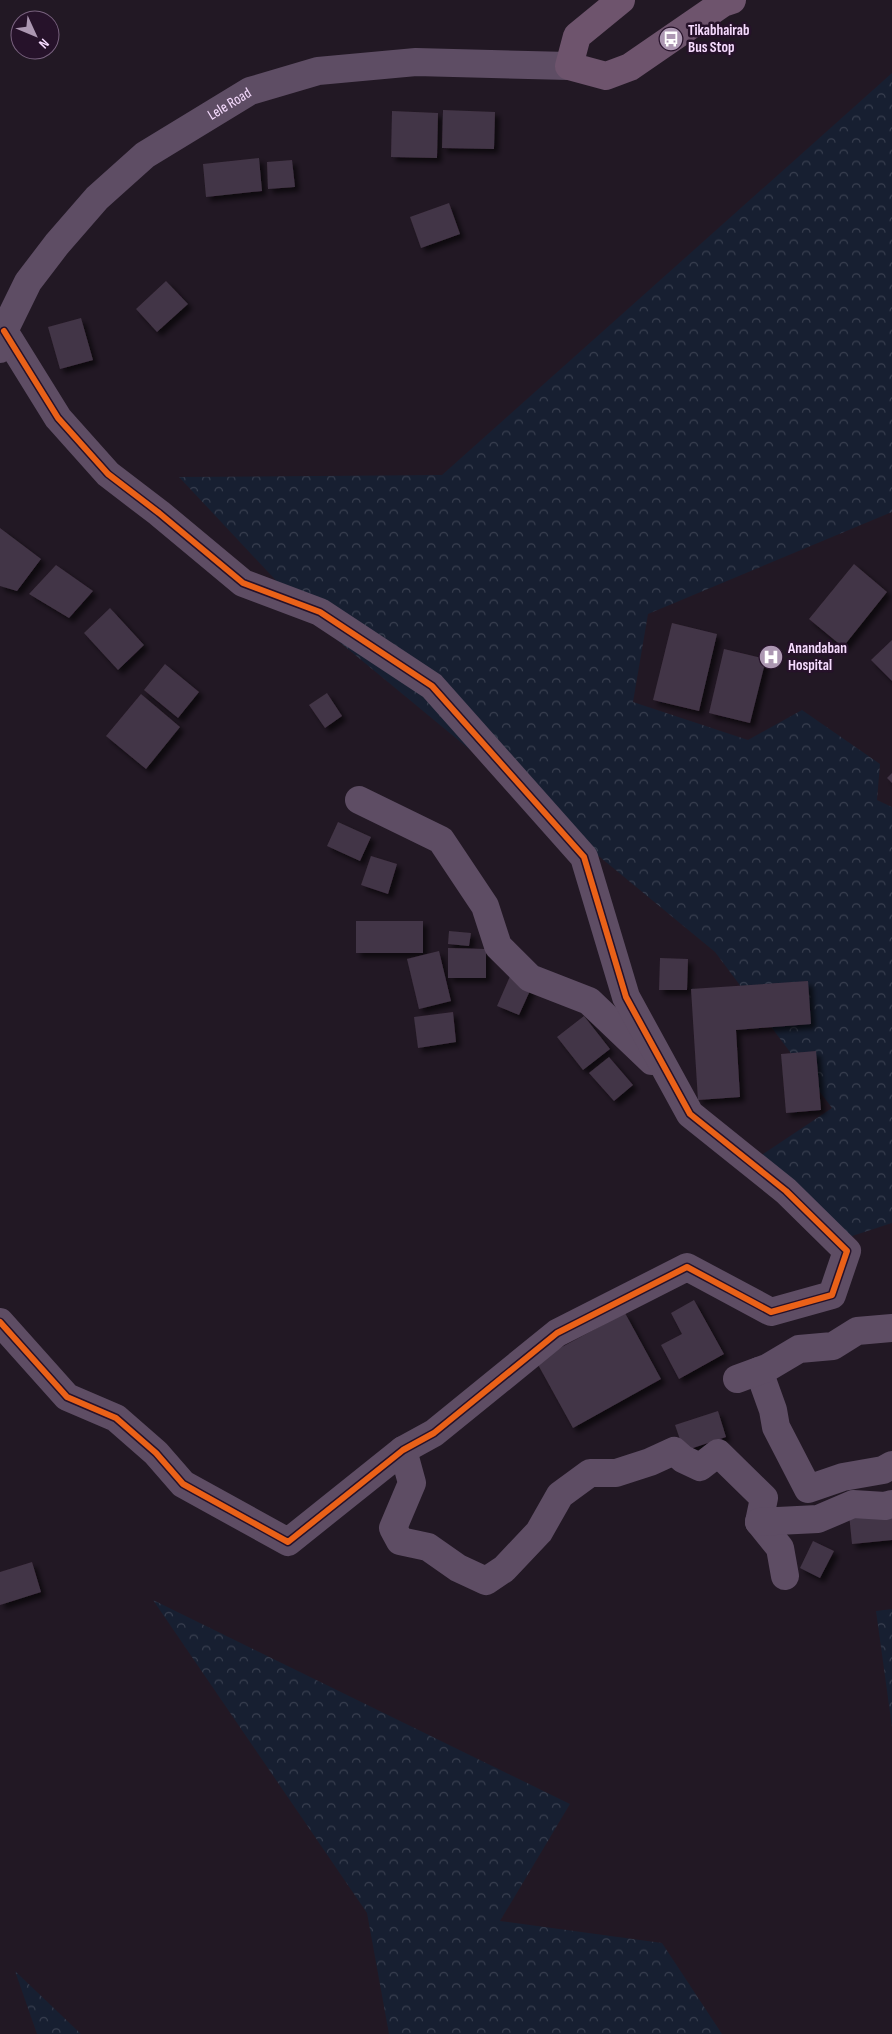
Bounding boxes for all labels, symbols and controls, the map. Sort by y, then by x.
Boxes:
north arrow [10,10,60,60]
place label: Tikabhairab Bus Stop [688,21,749,57]
bus stop icon: Tikabhairab Bus Stop [658,26,684,52]
text: N [35,35,53,52]
street label: Lele Road [204,83,255,125]
place label: Anandaban Hospital [787,639,847,675]
hospital icon: Anandaban Hospital [758,644,784,670]

